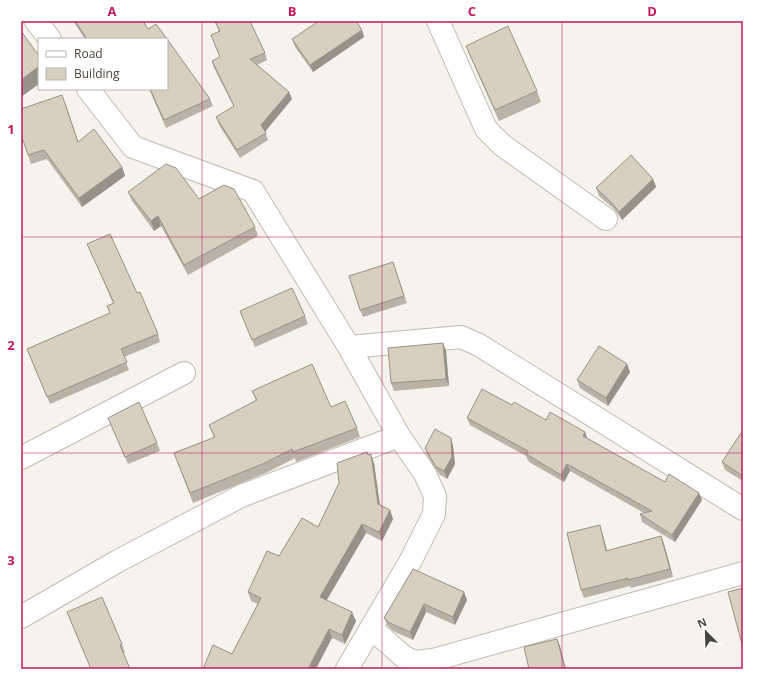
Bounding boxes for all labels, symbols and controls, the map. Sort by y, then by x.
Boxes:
text: A [108,2,117,20]
text: B [288,2,297,20]
text: C [468,2,476,20]
text: D [647,2,657,20]
legend [38,38,168,90]
text: Road [74,45,103,62]
text: Building [74,65,120,82]
text: 1 [7,120,15,138]
text: 2 [7,336,15,354]
text: 3 [7,551,15,569]
north arrow [686,612,726,652]
text: N [695,614,709,631]

